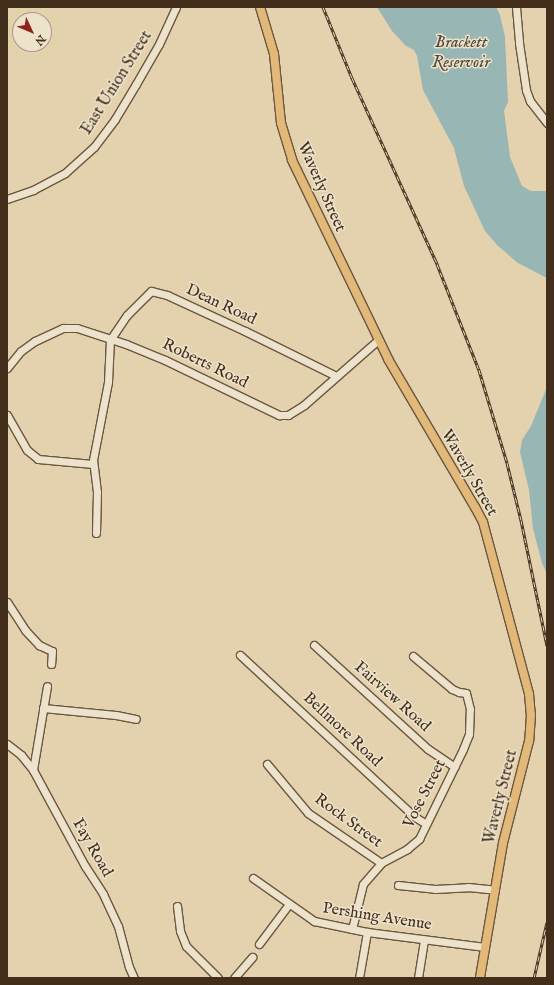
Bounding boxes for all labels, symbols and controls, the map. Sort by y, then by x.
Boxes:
north arrow [12,12,52,52]
street label: East Union Street [77,28,157,138]
text: N [32,31,48,48]
water label: Brackett Reservoir [432,33,490,73]
street label: Waverly Street [293,139,349,235]
street label: Dean Road [183,280,259,330]
street label: Roberts Road [159,335,251,393]
street label: Waverly Street [437,426,501,520]
street label: Fairview Road [350,658,434,736]
street label: Bellmore Road [299,689,385,771]
street label: Waverly Street [480,748,522,846]
street label: Vose Street [400,756,450,832]
street label: Rock Street [310,790,386,852]
street label: Fay Road [68,815,116,881]
street label: Pershing Avenue [321,899,433,935]

